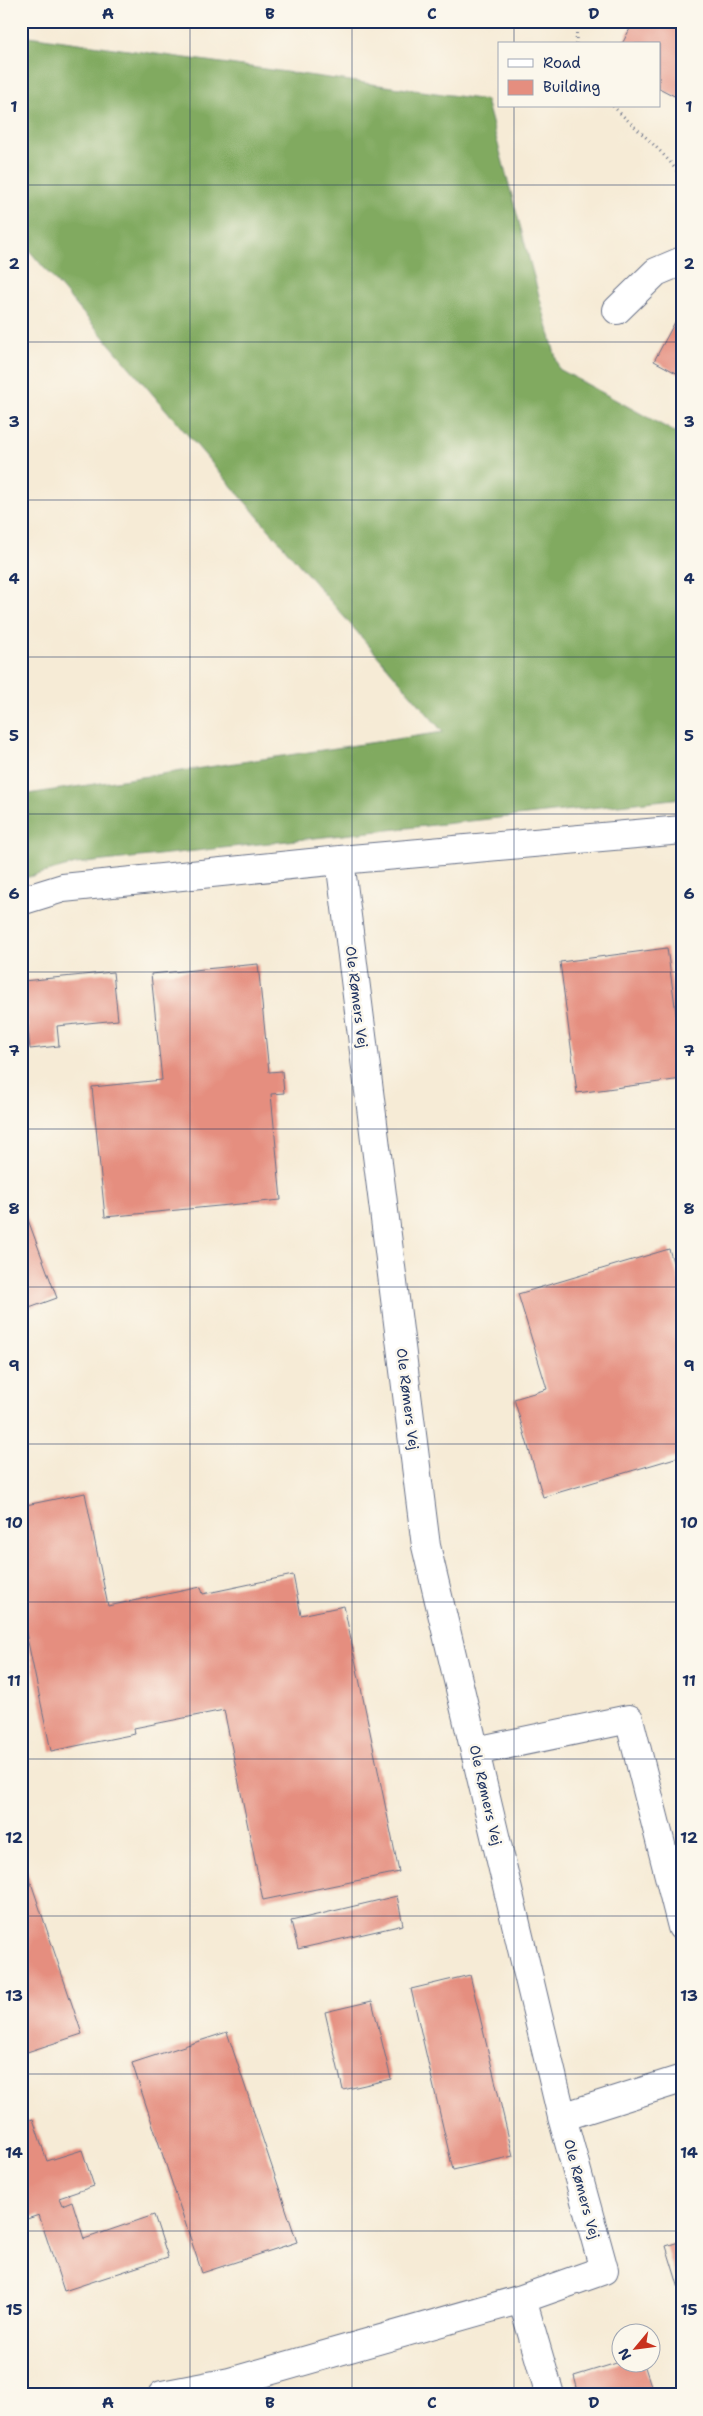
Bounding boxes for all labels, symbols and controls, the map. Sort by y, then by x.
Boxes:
text: A [102,3,114,24]
text: B [265,3,275,24]
text: C [427,3,437,24]
text: D [588,3,600,24]
legend [498,42,660,108]
text: Road [543,53,581,73]
text: Building [543,77,600,97]
text: 1 [10,96,18,117]
text: 1 [685,96,693,117]
text: 2 [8,253,20,274]
text: 2 [683,253,695,274]
text: 3 [8,411,20,432]
text: 3 [683,411,695,432]
text: 4 [8,568,20,589]
text: 4 [683,568,695,589]
text: 5 [9,725,19,746]
text: 5 [684,725,694,746]
text: 6 [8,883,20,904]
text: 6 [683,883,695,904]
street label: Ole Rømers Vej [342,945,372,1049]
text: 7 [8,1040,20,1061]
text: 7 [683,1040,695,1061]
text: 8 [8,1198,20,1219]
text: 8 [683,1198,695,1219]
street label: Ole Rømers Vej [393,1347,423,1451]
text: 9 [8,1355,20,1376]
text: 9 [683,1355,695,1376]
text: 10 [5,1512,23,1533]
text: 10 [680,1512,698,1533]
text: 11 [7,1670,21,1691]
text: 11 [682,1670,696,1691]
street label: Ole Rømers Vej [466,1743,506,1847]
text: 12 [5,1827,23,1848]
text: 12 [680,1827,698,1848]
text: 13 [5,1985,23,2006]
text: 13 [680,1985,698,2006]
street label: Ole Rømers Vej [560,2137,604,2241]
text: 14 [5,2142,23,2163]
text: 14 [680,2142,698,2163]
text: 15 [5,2299,23,2320]
text: 15 [680,2299,698,2320]
north arrow [610,2324,660,2374]
text: N [614,2345,635,2364]
text: A [102,2392,114,2413]
text: B [265,2392,275,2413]
text: C [427,2392,437,2413]
text: D [588,2392,600,2413]

